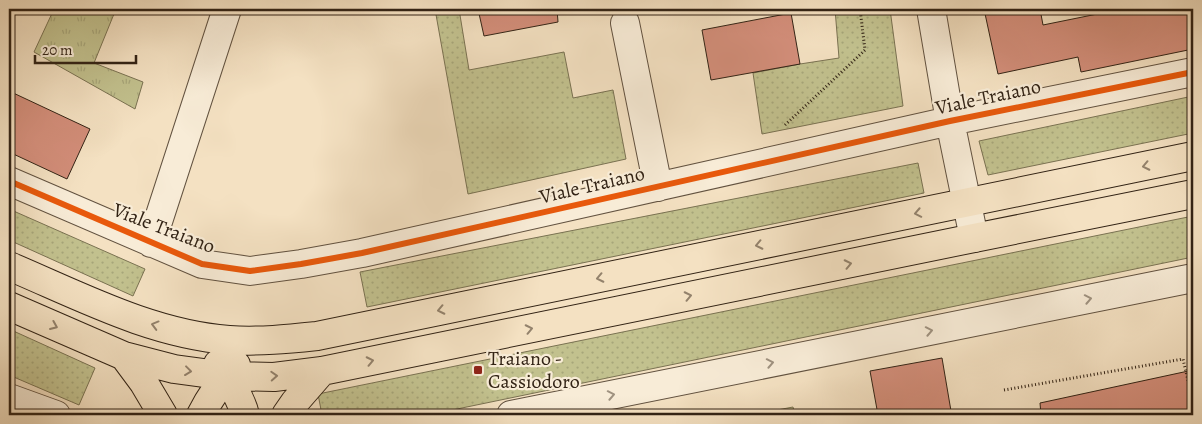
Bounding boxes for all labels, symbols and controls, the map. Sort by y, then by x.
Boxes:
scale bar [35,32,136,64]
text: 20 m [42,40,73,60]
street label: Viale Traiano [932,73,1043,122]
street label: Viale Traiano [536,160,647,210]
one-way arrow [1141,160,1150,171]
street label: Viale Traiano [108,196,219,260]
one-way arrow [914,207,923,218]
one-way arrow [755,239,764,250]
one-way arrow [843,259,852,270]
one-way arrow [596,272,604,282]
one-way arrow [684,292,693,302]
one-way arrow [1084,294,1093,305]
one-way arrow [436,304,445,315]
one-way arrow [49,319,58,330]
one-way arrow [152,321,160,331]
one-way arrow [525,324,534,335]
one-way arrow [925,327,934,337]
place label: Traiano - Cassiodoro [488,345,580,395]
one-way arrow [366,357,374,367]
one-way arrow [765,359,774,369]
marker: Traiano - Cassiodoro [472,364,484,376]
one-way arrow [184,365,192,376]
one-way arrow [271,371,279,381]
one-way arrow [606,391,615,401]

